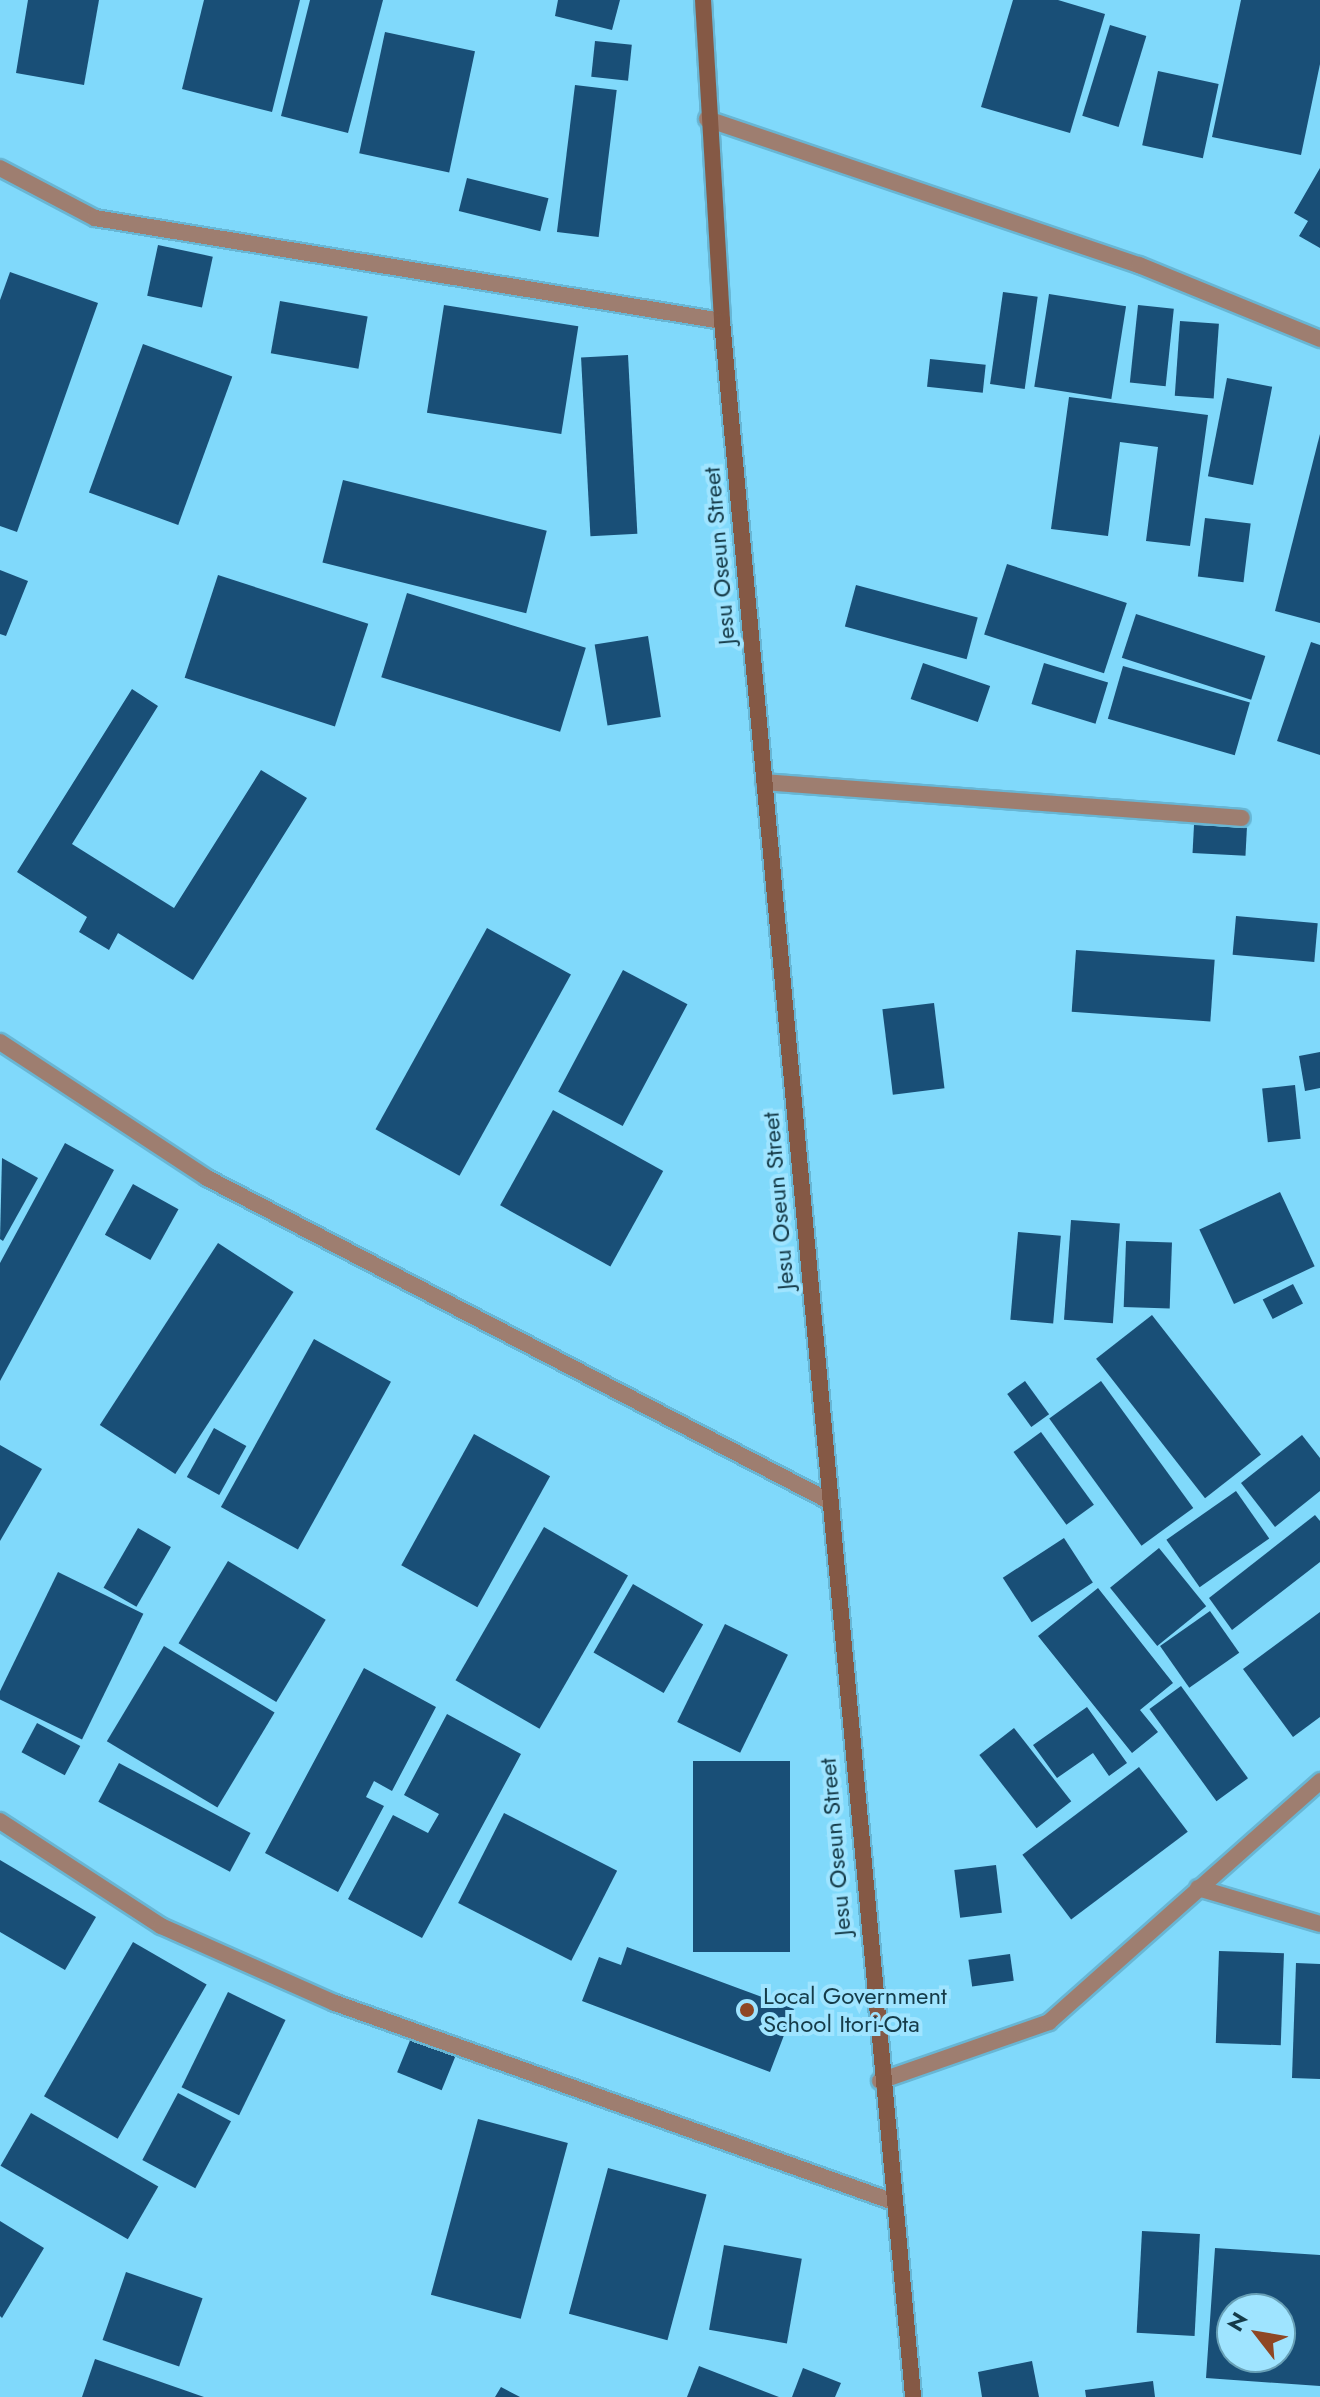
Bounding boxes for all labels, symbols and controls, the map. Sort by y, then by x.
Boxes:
street label: Jesu Oseun Street [697,466,741,646]
street label: Jesu Oseun Street [756,1111,800,1291]
street label: Jesu Oseun Street [813,1757,857,1937]
place label: Local Government School Itori-Ota [763,1982,947,2038]
marker: Local Government School Itori-Ota [738,2001,756,2019]
north arrow [1216,2293,1296,2373]
text: N [1219,2306,1255,2337]

